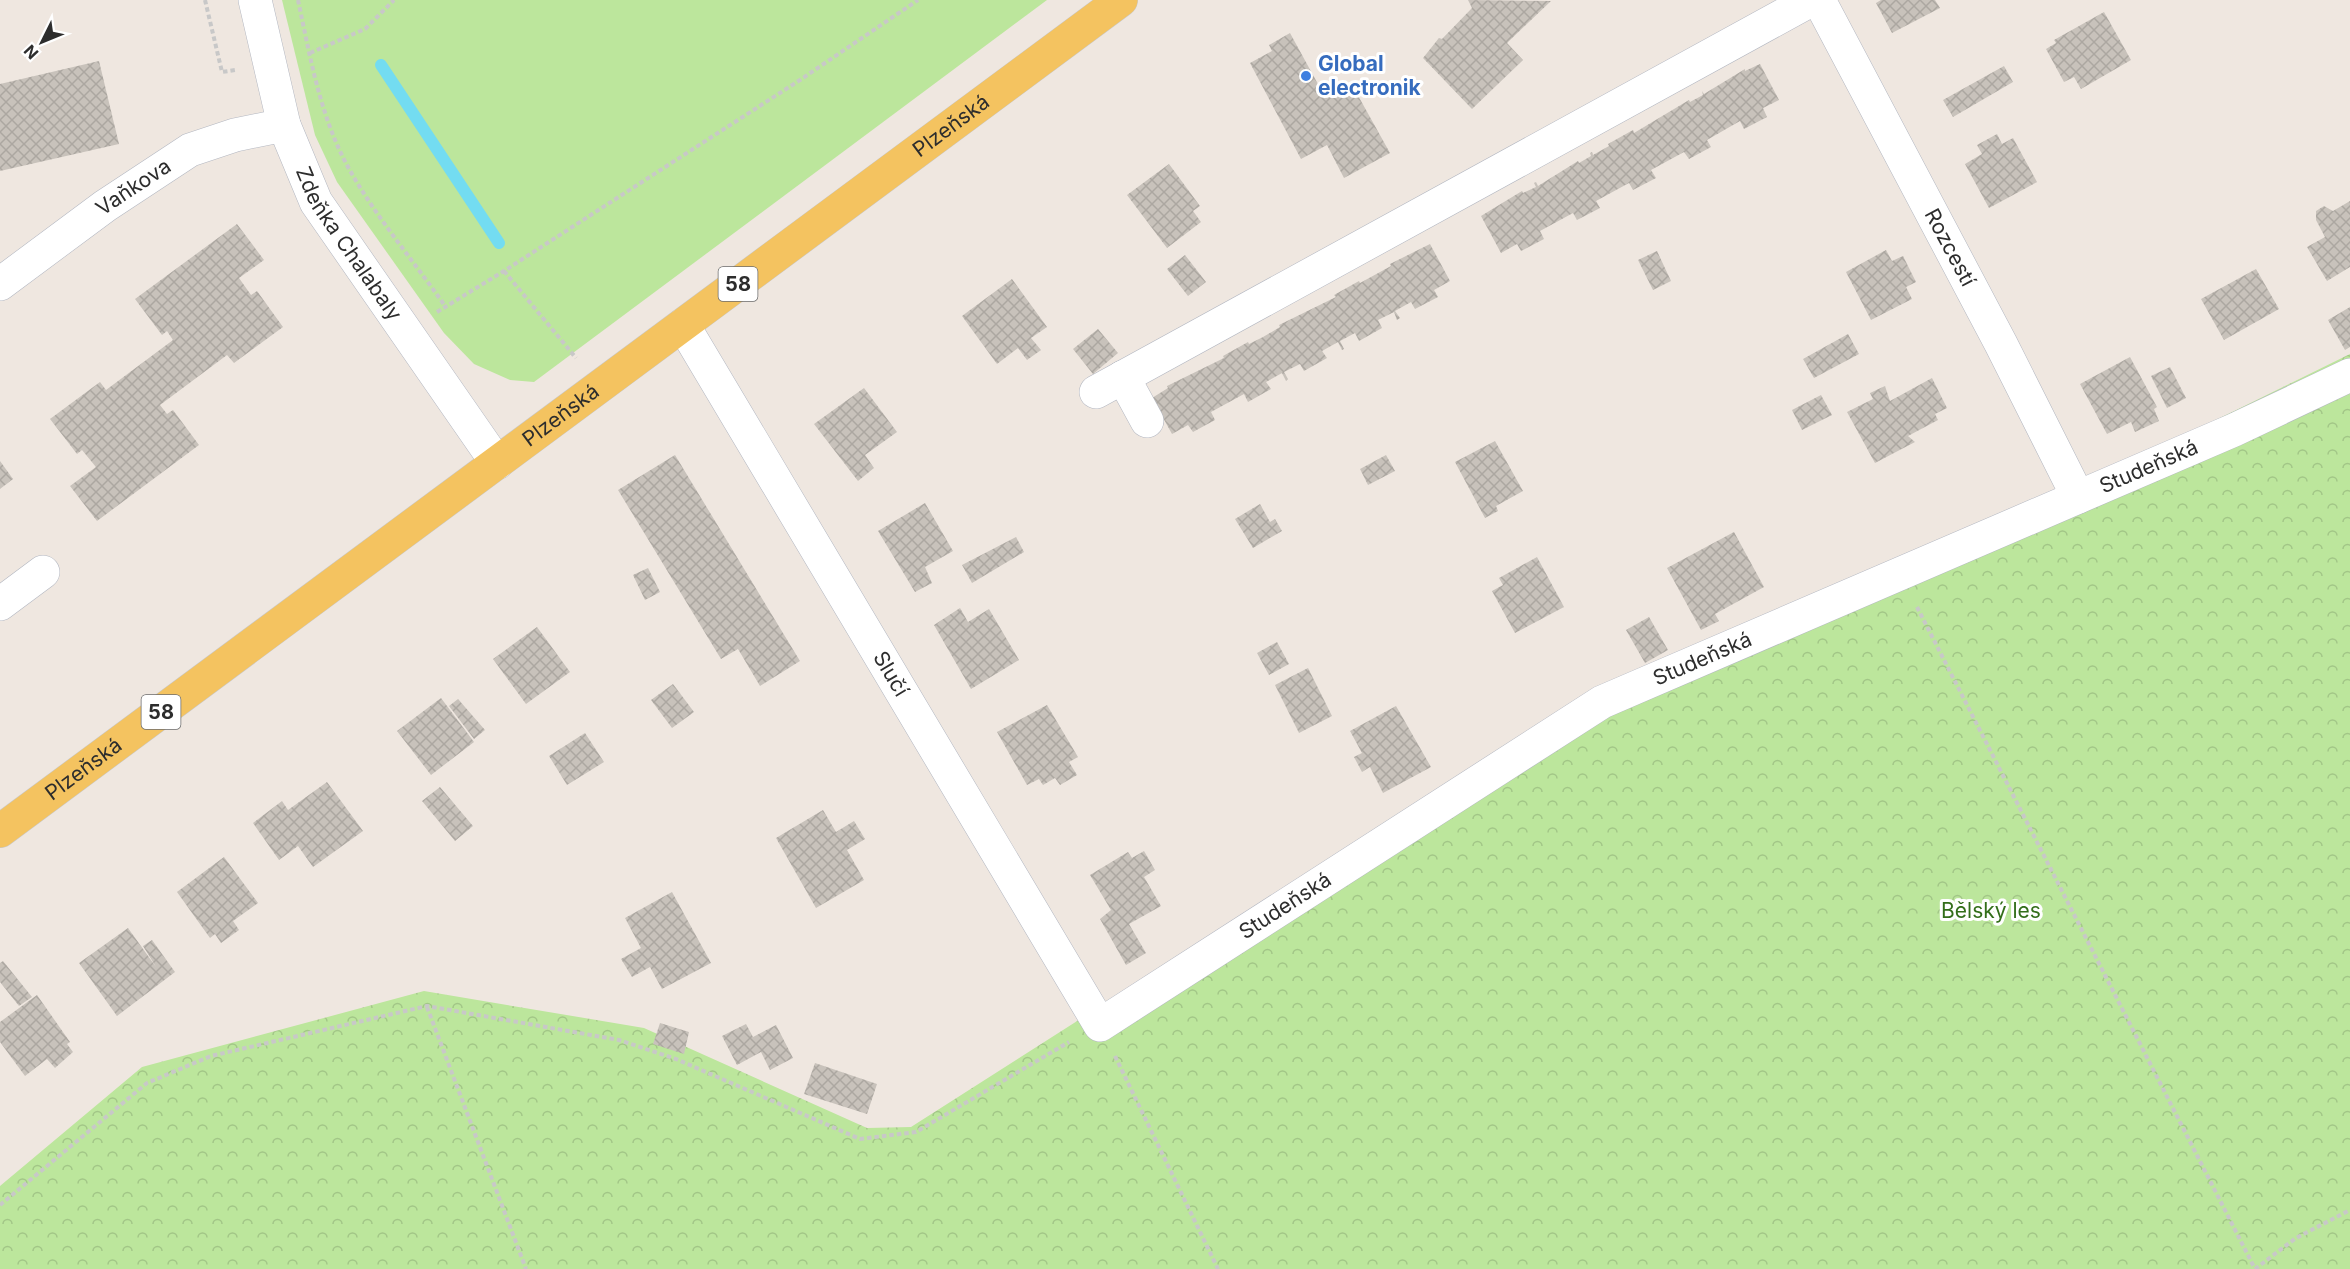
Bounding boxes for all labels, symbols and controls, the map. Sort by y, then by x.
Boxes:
north arrow [12,12,72,72]
text: N [20,41,43,64]
place label: Global electronik [1318,51,1421,100]
marker: Global electronik [1299,69,1313,83]
street label: Plzeňská [908,89,994,162]
street label: Vaňkova [91,153,175,220]
street label: Zdeňka Chalabaly [291,163,407,325]
street label: Rozcestí [1920,204,1982,291]
road number: 58 [718,267,758,301]
street label: Plzeňská [517,378,604,451]
street label: Studeňská [2096,434,2202,498]
street label: Studeňská [1649,626,1755,691]
street label: Slučí [868,646,915,701]
road number: 58 [142,695,180,729]
street label: Plzeňská [40,732,126,805]
street label: Studeňská [1234,867,1336,944]
park label: Bělský les [1941,898,2041,923]

